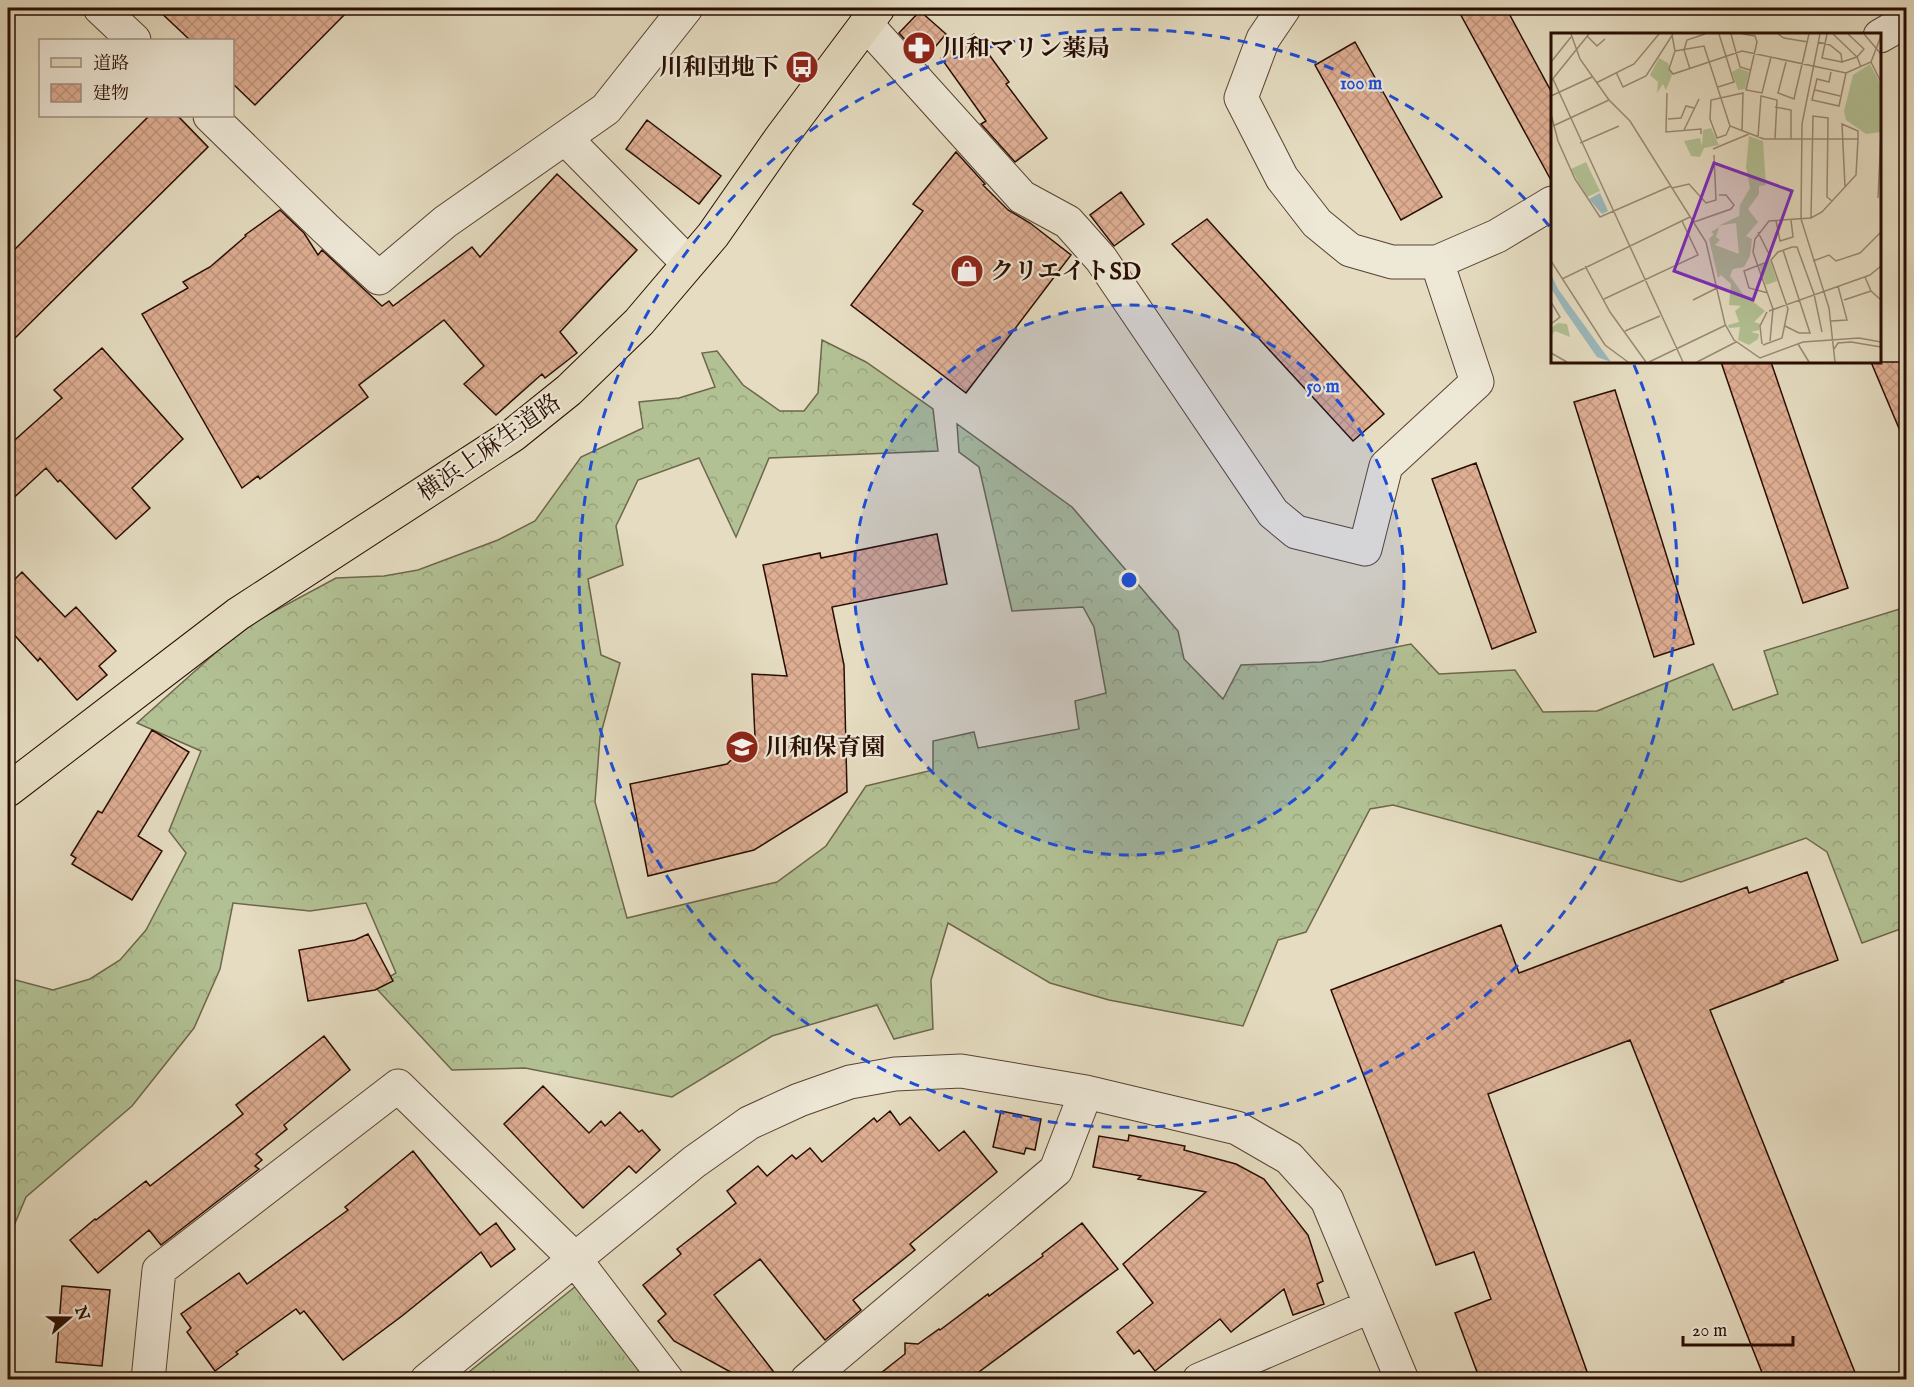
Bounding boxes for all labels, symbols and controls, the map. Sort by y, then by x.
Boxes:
pharmacy icon: 川和マリン薬局 [901,30,937,66]
inset map [1551,33,1881,363]
place label: 川和マリン薬局 [942,34,1110,65]
legend [39,39,234,117]
bus stop icon: 川和団地下 [784,49,820,85]
text: 道路 [93,53,129,76]
place label: 川和団地下 [659,53,779,84]
text: 100 m [1340,73,1382,96]
text: 建物 [93,83,129,106]
shop icon: クリエイトSD [949,253,985,289]
place label: クリエイトSD [990,257,1141,288]
text: 50 m [1306,376,1340,399]
street label: 横浜上麻生道路 [412,387,568,509]
centre of rings [1119,570,1139,590]
school or university icon: 川和保育園 [724,729,760,765]
place label: 川和保育園 [765,733,885,764]
north arrow [39,1288,99,1348]
text: N [69,1303,93,1324]
scale bar [1683,1309,1792,1347]
text: 20 m [1692,1320,1727,1343]

